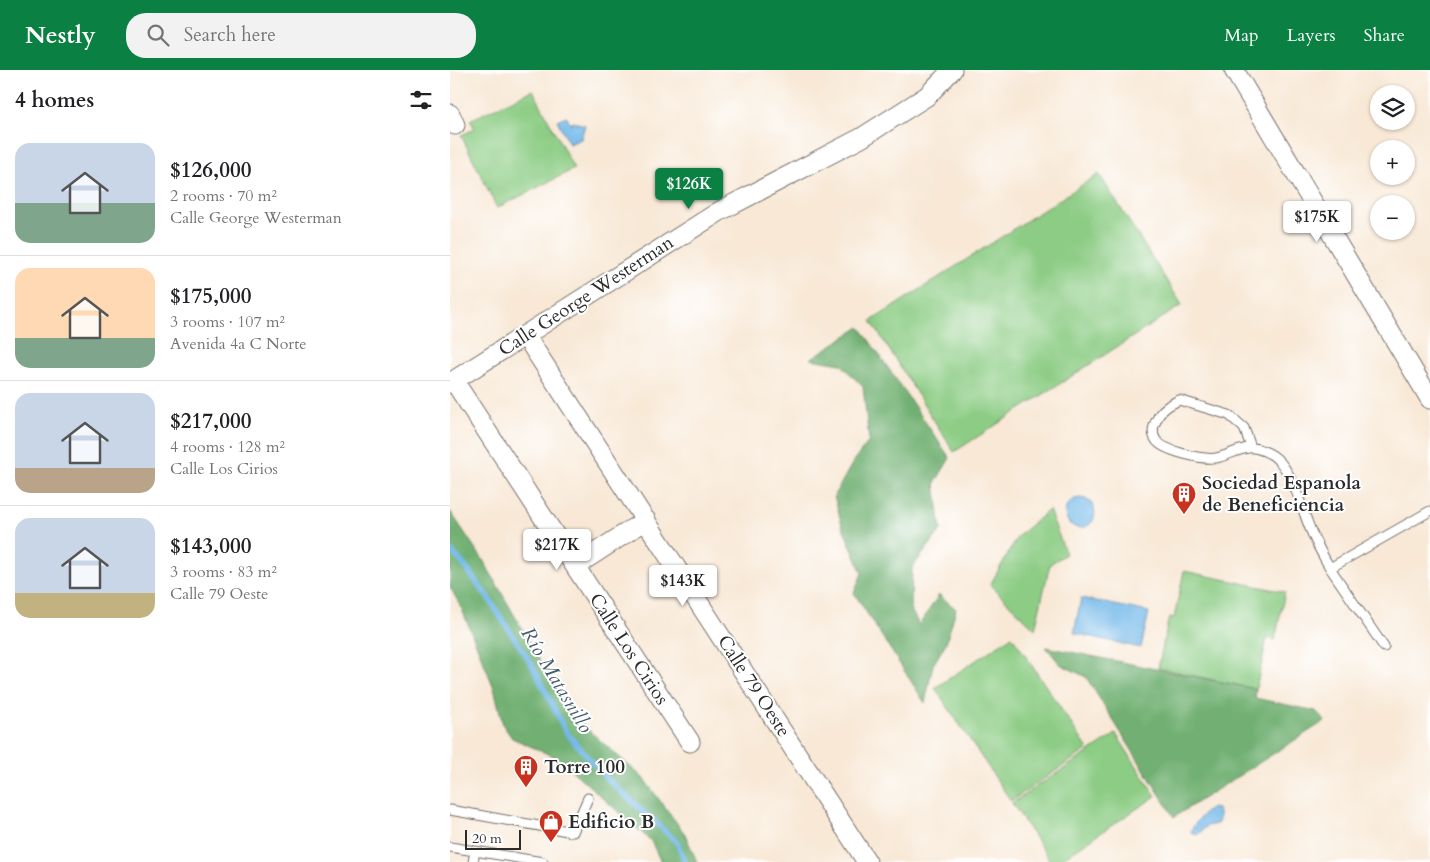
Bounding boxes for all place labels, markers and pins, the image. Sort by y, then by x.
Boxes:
pin: $126K [654,168,724,210]
pin: $175K [1282,200,1352,243]
place label: Sociedad Espanola de Beneficiencia [1202,470,1361,518]
building icon: Sociedad Espanola de Beneficiencia [1171,481,1197,515]
pin: $217K [522,528,592,571]
pin: $143K [648,564,718,607]
building icon: Torre 100 [513,754,539,788]
place label: Torre 100 [544,754,625,780]
shop icon: Edificio B [538,809,564,843]
place label: Edificio B [568,809,654,835]

